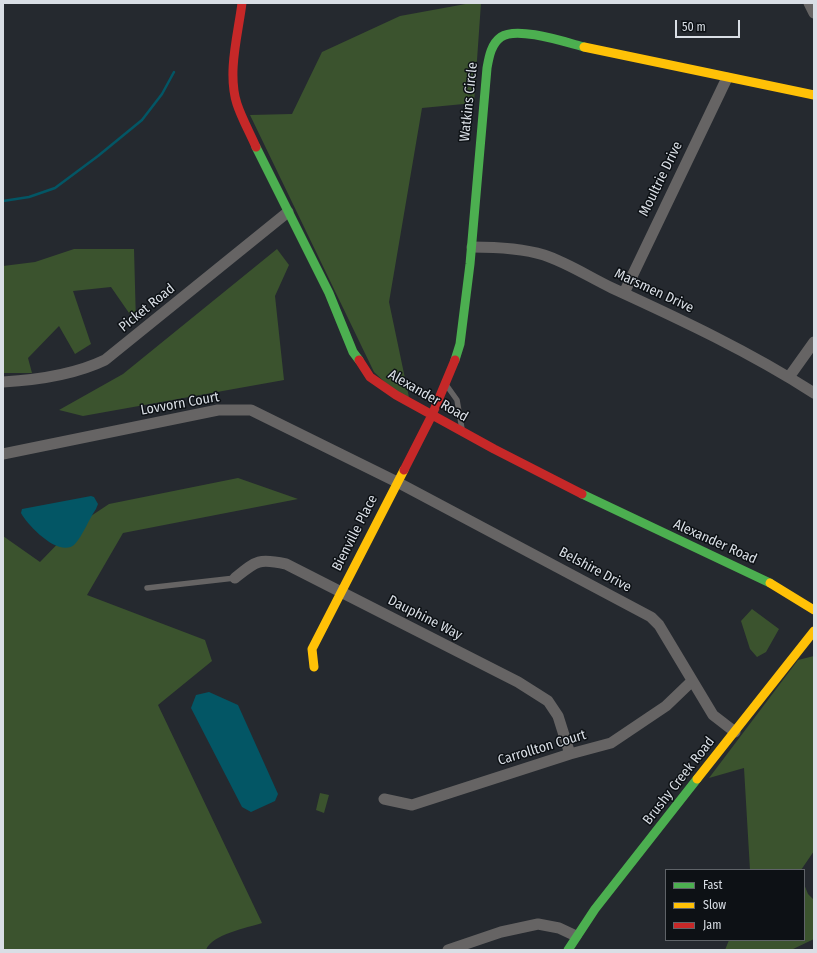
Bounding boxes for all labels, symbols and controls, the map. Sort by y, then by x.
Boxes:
scale bar [677,12,742,38]
text: 50 m [682,20,706,34]
street label: Watkins Circle [456,61,482,143]
street label: Moultrie Drive [636,139,686,219]
street label: Marsmen Drive [612,265,696,317]
street label: Picket Road [116,280,178,336]
street label: Alexander Road [385,366,471,426]
street label: Lovvorn Court [139,389,221,419]
street label: Bienville Place [329,492,381,574]
street label: Alexander Road [671,516,759,568]
street label: Belshire Drive [556,544,634,596]
street label: Dauphine Way [385,592,465,644]
street label: Carrollton Court [496,727,588,769]
street label: Brushy Creek Road [640,734,718,828]
legend [665,869,805,941]
text: Fast [703,878,722,892]
text: Slow [703,898,726,912]
text: Jam [703,918,721,932]

